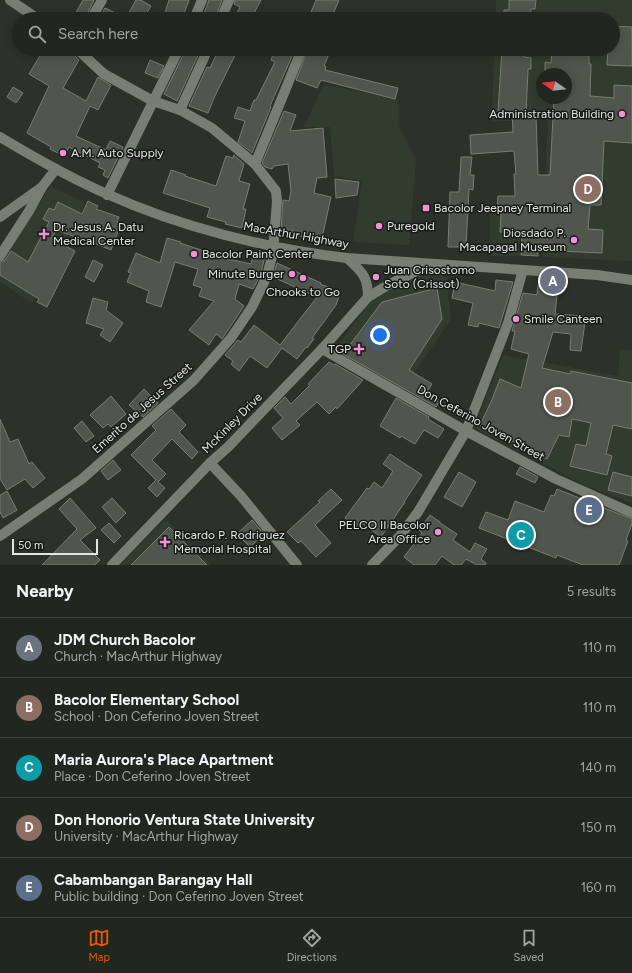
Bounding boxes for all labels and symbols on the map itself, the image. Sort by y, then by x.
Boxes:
north arrow [536,68,572,104]
place label: Administration Building [489,107,614,121]
marker: Administration Building [617,109,627,119]
place label: A.M. Auto Supply [71,146,164,160]
marker: A.M. Auto Supply [58,148,68,158]
pin: D [575,174,601,204]
place label: Bacolor Jeepney Terminal [434,201,571,215]
marker: Bacolor Jeepney Terminal [421,203,431,213]
street label: MacArthur Highway [242,219,351,251]
place label: Puregold [387,219,435,233]
place label: Dr. Jesus A. Datu Medical Center [53,220,144,248]
marker: Puregold [374,221,384,231]
place label: Diosdado P. Macapagal Museum [459,226,566,254]
marker: Dr. Jesus A. Datu Medical Center [38,228,50,240]
marker: Diosdado P. Macapagal Museum [569,235,579,245]
place label: Bacolor Paint Center [202,247,312,261]
marker: Bacolor Paint Center [189,249,199,259]
place label: Juan Crisostomo Soto (Crissot) [384,263,475,291]
pin: A [540,266,566,296]
place label: Minute Burger [208,267,284,281]
marker: Minute Burger [287,269,297,279]
marker: Juan Crisostomo Soto (Crissot) [371,272,381,282]
marker: Chooks to Go [298,273,308,283]
place label: Chooks to Go [266,285,340,299]
place label: Smile Canteen [524,312,603,326]
marker: Smile Canteen [511,314,521,324]
your location [370,325,390,345]
place label: TGP [328,342,351,356]
marker: TGP [354,344,364,354]
street label: Emerito de Jesus Street [89,359,195,456]
street label: Don Ceferino Joven Street [415,382,547,464]
pin: B [545,387,571,417]
street label: McKinley Drive [199,390,265,456]
pin: E [576,495,602,525]
place label: PELCO II Bacolor Area Office [339,518,430,546]
pin: C [508,520,534,550]
marker: PELCO II Bacolor Area Office [433,527,443,537]
place label: Ricardo P. Rodriguez Memorial Hospital [174,528,285,556]
marker: Ricardo P. Rodriguez Memorial Hospital [159,536,171,548]
scale bar [12,537,98,556]

